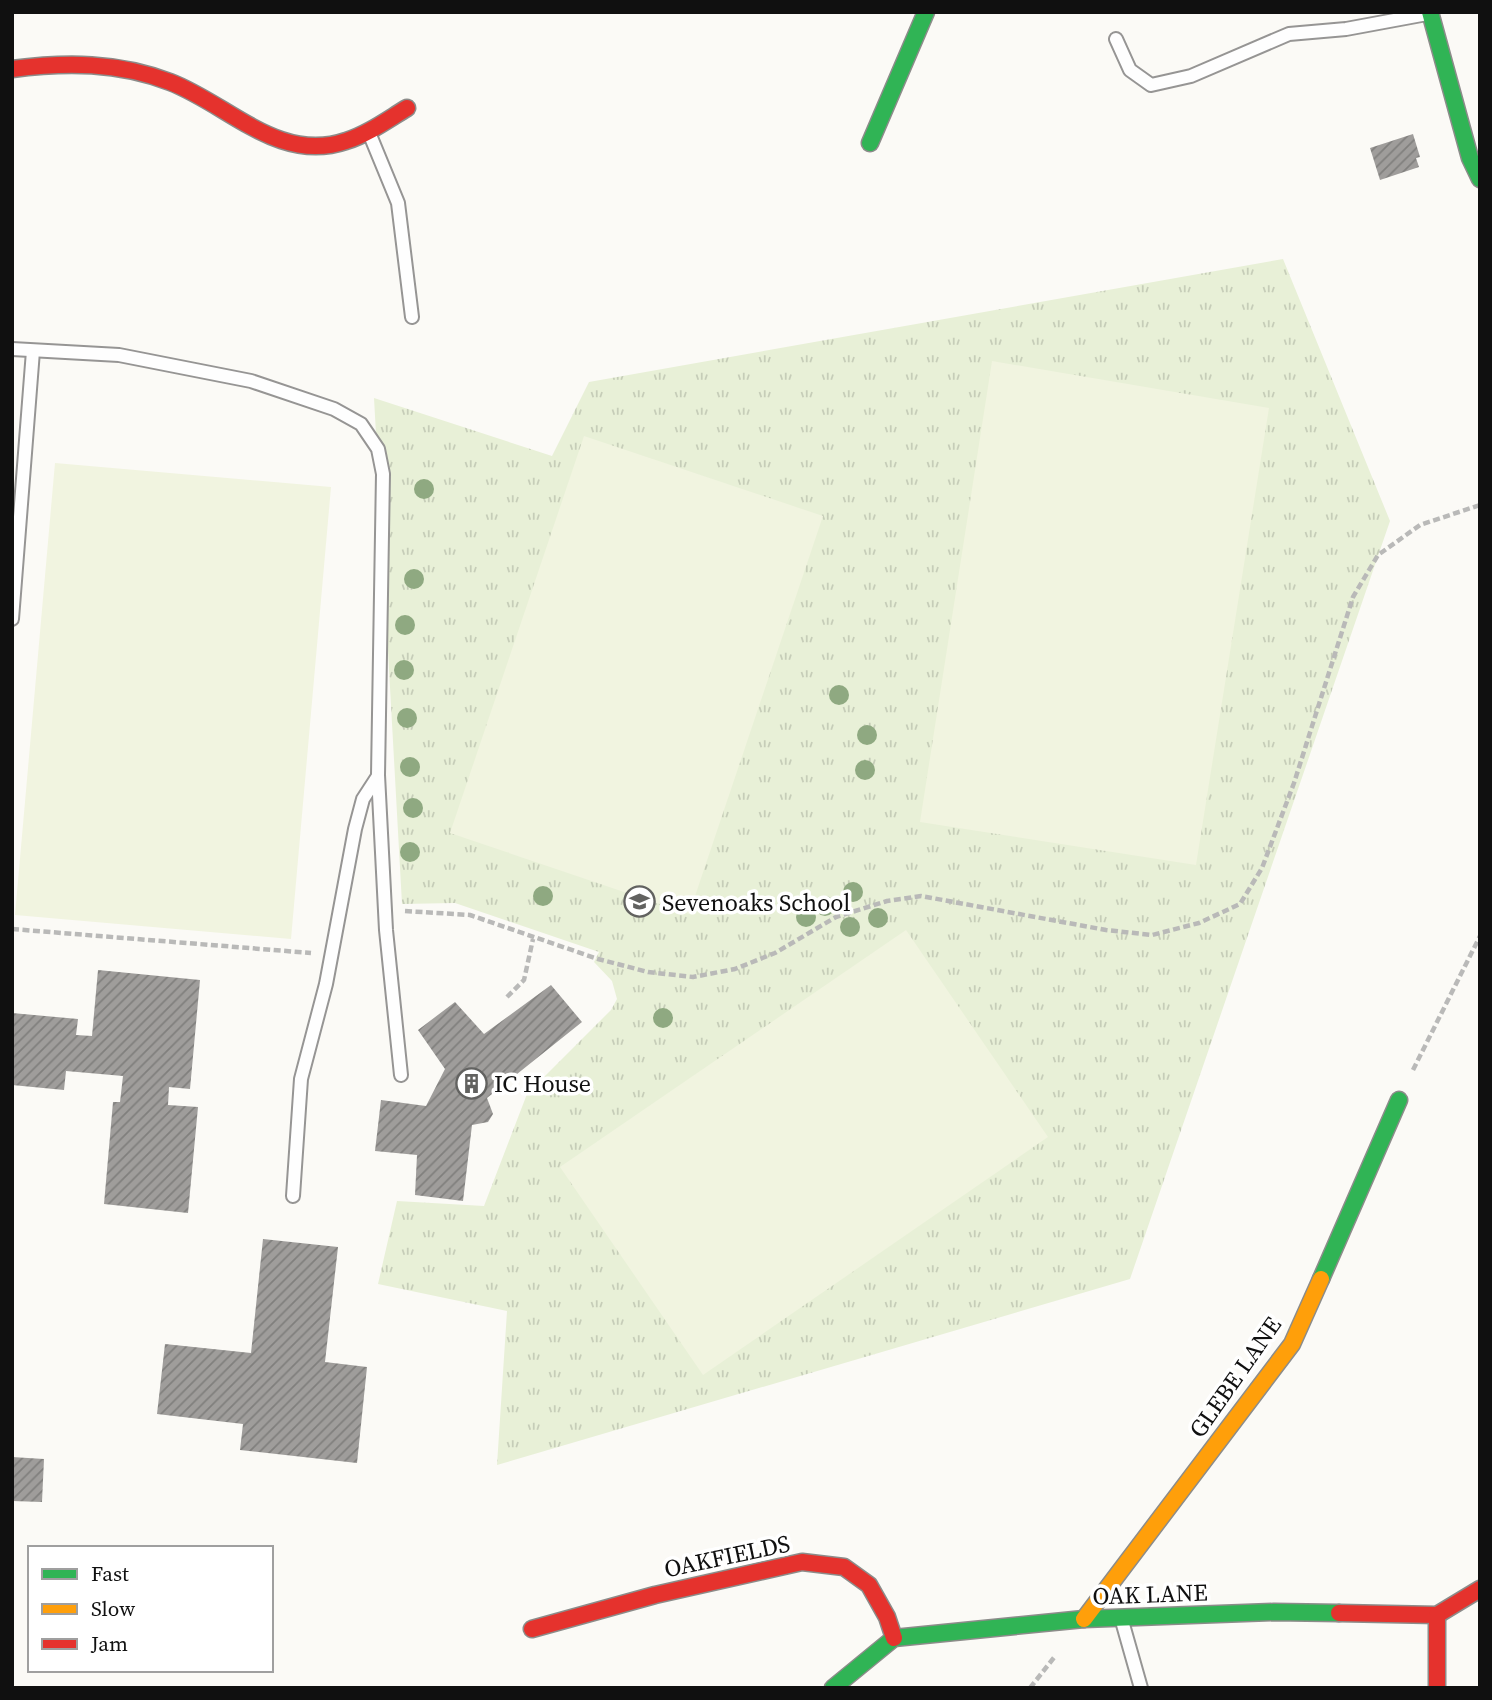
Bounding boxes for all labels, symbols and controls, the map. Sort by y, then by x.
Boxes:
school or university icon: Sevenoaks School [622,885,656,919]
place label: Sevenoaks School [662,886,850,919]
building icon: IC House [454,1066,488,1100]
place label: IC House [494,1067,591,1100]
street label: GLEBE LANE [1181,1310,1289,1444]
street label: OAKFIELDS [661,1527,793,1585]
legend [28,1546,273,1672]
text: Fast [91,1559,129,1588]
street label: OAK LANE [1092,1576,1208,1612]
text: Slow [91,1594,135,1623]
text: Jam [90,1629,128,1658]

